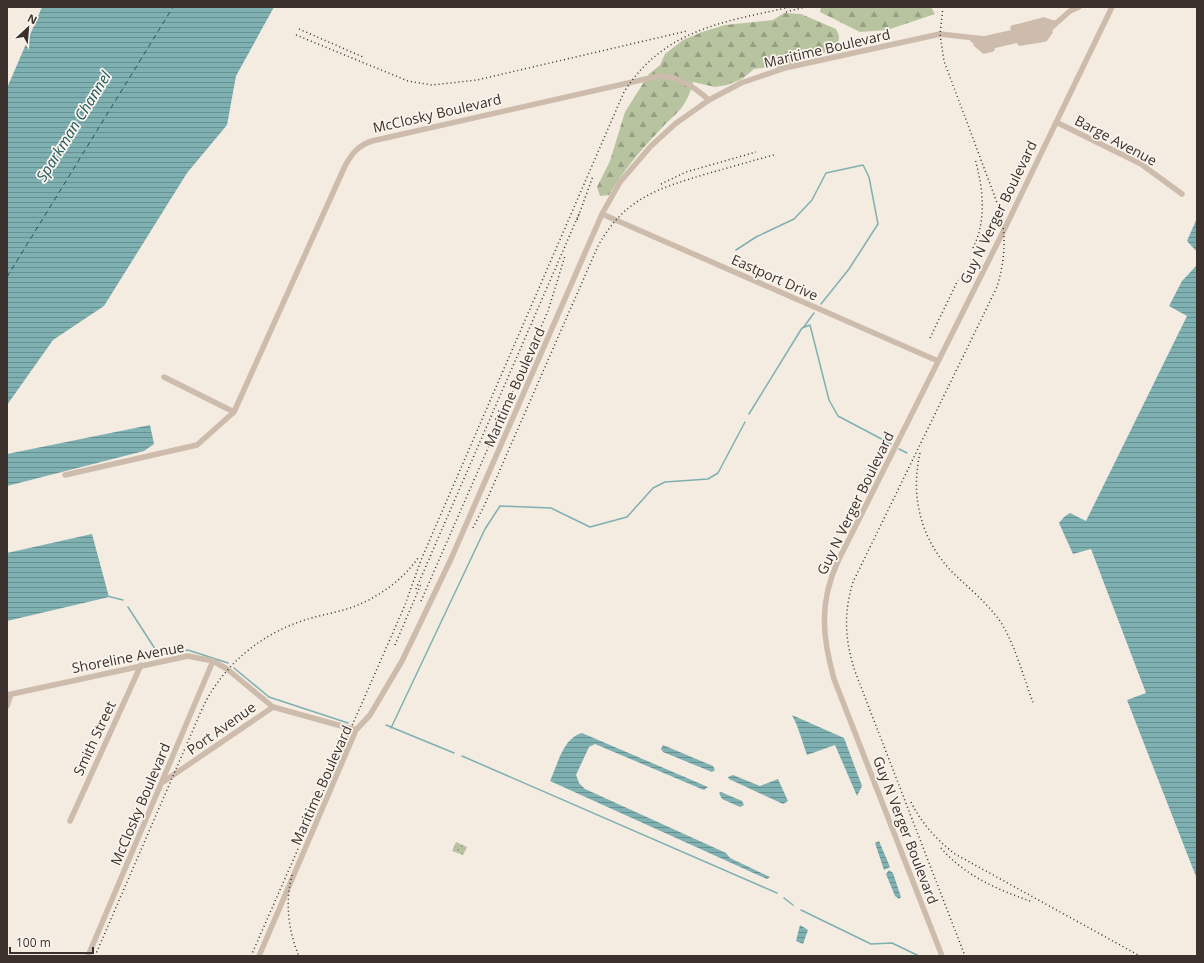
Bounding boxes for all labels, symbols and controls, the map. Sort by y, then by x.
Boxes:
north arrow [8,8,48,48]
text: N [25,10,40,27]
street label: Maritime Boulevard [762,24,892,72]
water label: Sparkman Channel [31,66,116,185]
street label: McClosky Boulevard [371,89,503,137]
street label: Barge Avenue [1072,110,1160,170]
street label: Guy N Verger Boulevard [955,137,1041,287]
street label: Eastport Drive [729,249,821,305]
street label: Maritime Boulevard [479,324,549,450]
street label: Guy N Verger Boulevard [812,428,898,578]
street label: Shoreline Avenue [70,637,186,677]
street label: Port Avenue [183,697,259,759]
street label: Smith Street [68,698,120,778]
street label: Maritime Boulevard [286,722,356,848]
street label: McClosky Boulevard [106,740,174,868]
street label: Guy N Verger Boulevard [869,753,943,907]
scale bar [10,929,93,955]
text: 100 m [16,934,51,951]

